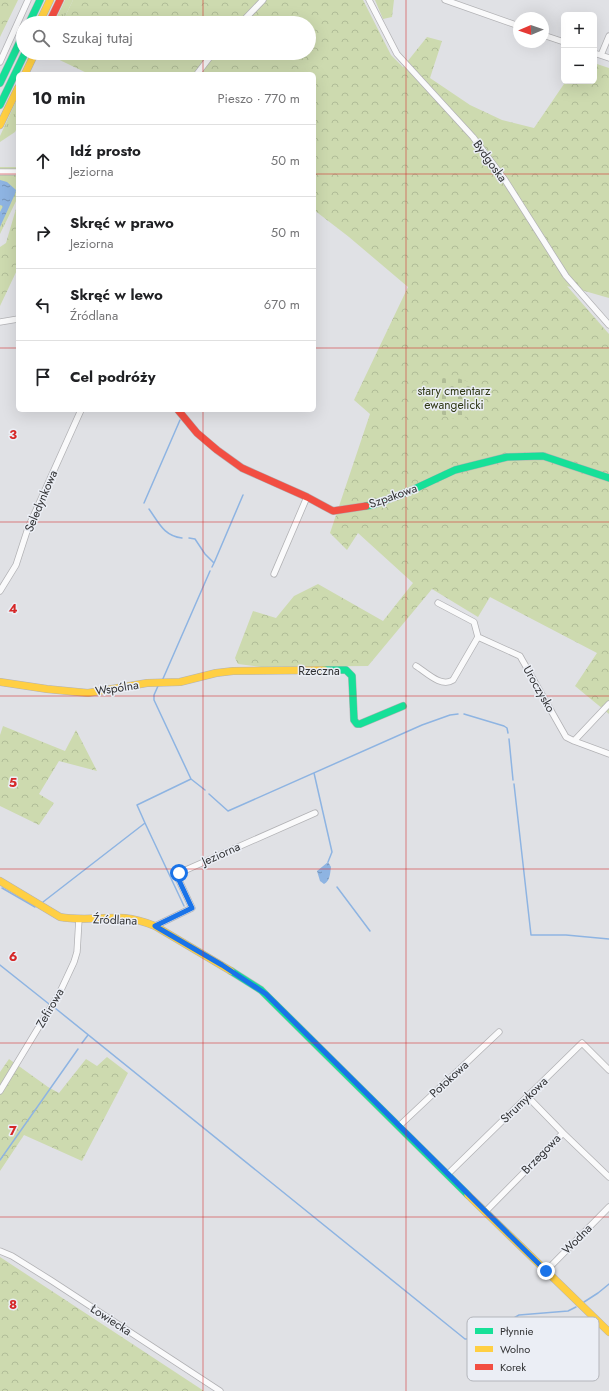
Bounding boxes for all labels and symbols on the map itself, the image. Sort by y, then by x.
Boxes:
north arrow [513,12,549,48]
street label: Bydgoska [469,136,512,186]
park label: stary cmentarz ewangelicki [417,382,491,414]
text: 3 [9,425,17,444]
street label: Seledynkowa [20,467,62,535]
street label: Szpakowa [366,479,420,513]
text: 4 [8,599,18,618]
street label: Rzeczna [298,662,340,680]
street label: Uroczysko [518,662,560,716]
street label: Wspólna [94,676,140,700]
text: 5 [9,773,17,792]
street label: Jeziorna [197,837,243,871]
route start [170,864,188,882]
street label: Źródlana [92,910,138,930]
text: 6 [9,947,18,966]
street label: Zefirowa [31,985,69,1031]
street label: Potokowa [425,1056,473,1102]
street label: Strumykowa [496,1073,552,1127]
text: 7 [9,1121,17,1140]
street label: Brzegowa [517,1130,565,1178]
street label: Wodna [558,1220,596,1258]
route end [537,1262,555,1280]
text: 8 [9,1295,17,1314]
street label: Łowiecka [86,1299,135,1340]
legend [467,1317,599,1381]
text: Płynnie [500,1323,534,1339]
text: Wolno [500,1341,530,1357]
text: Korek [500,1359,526,1375]

